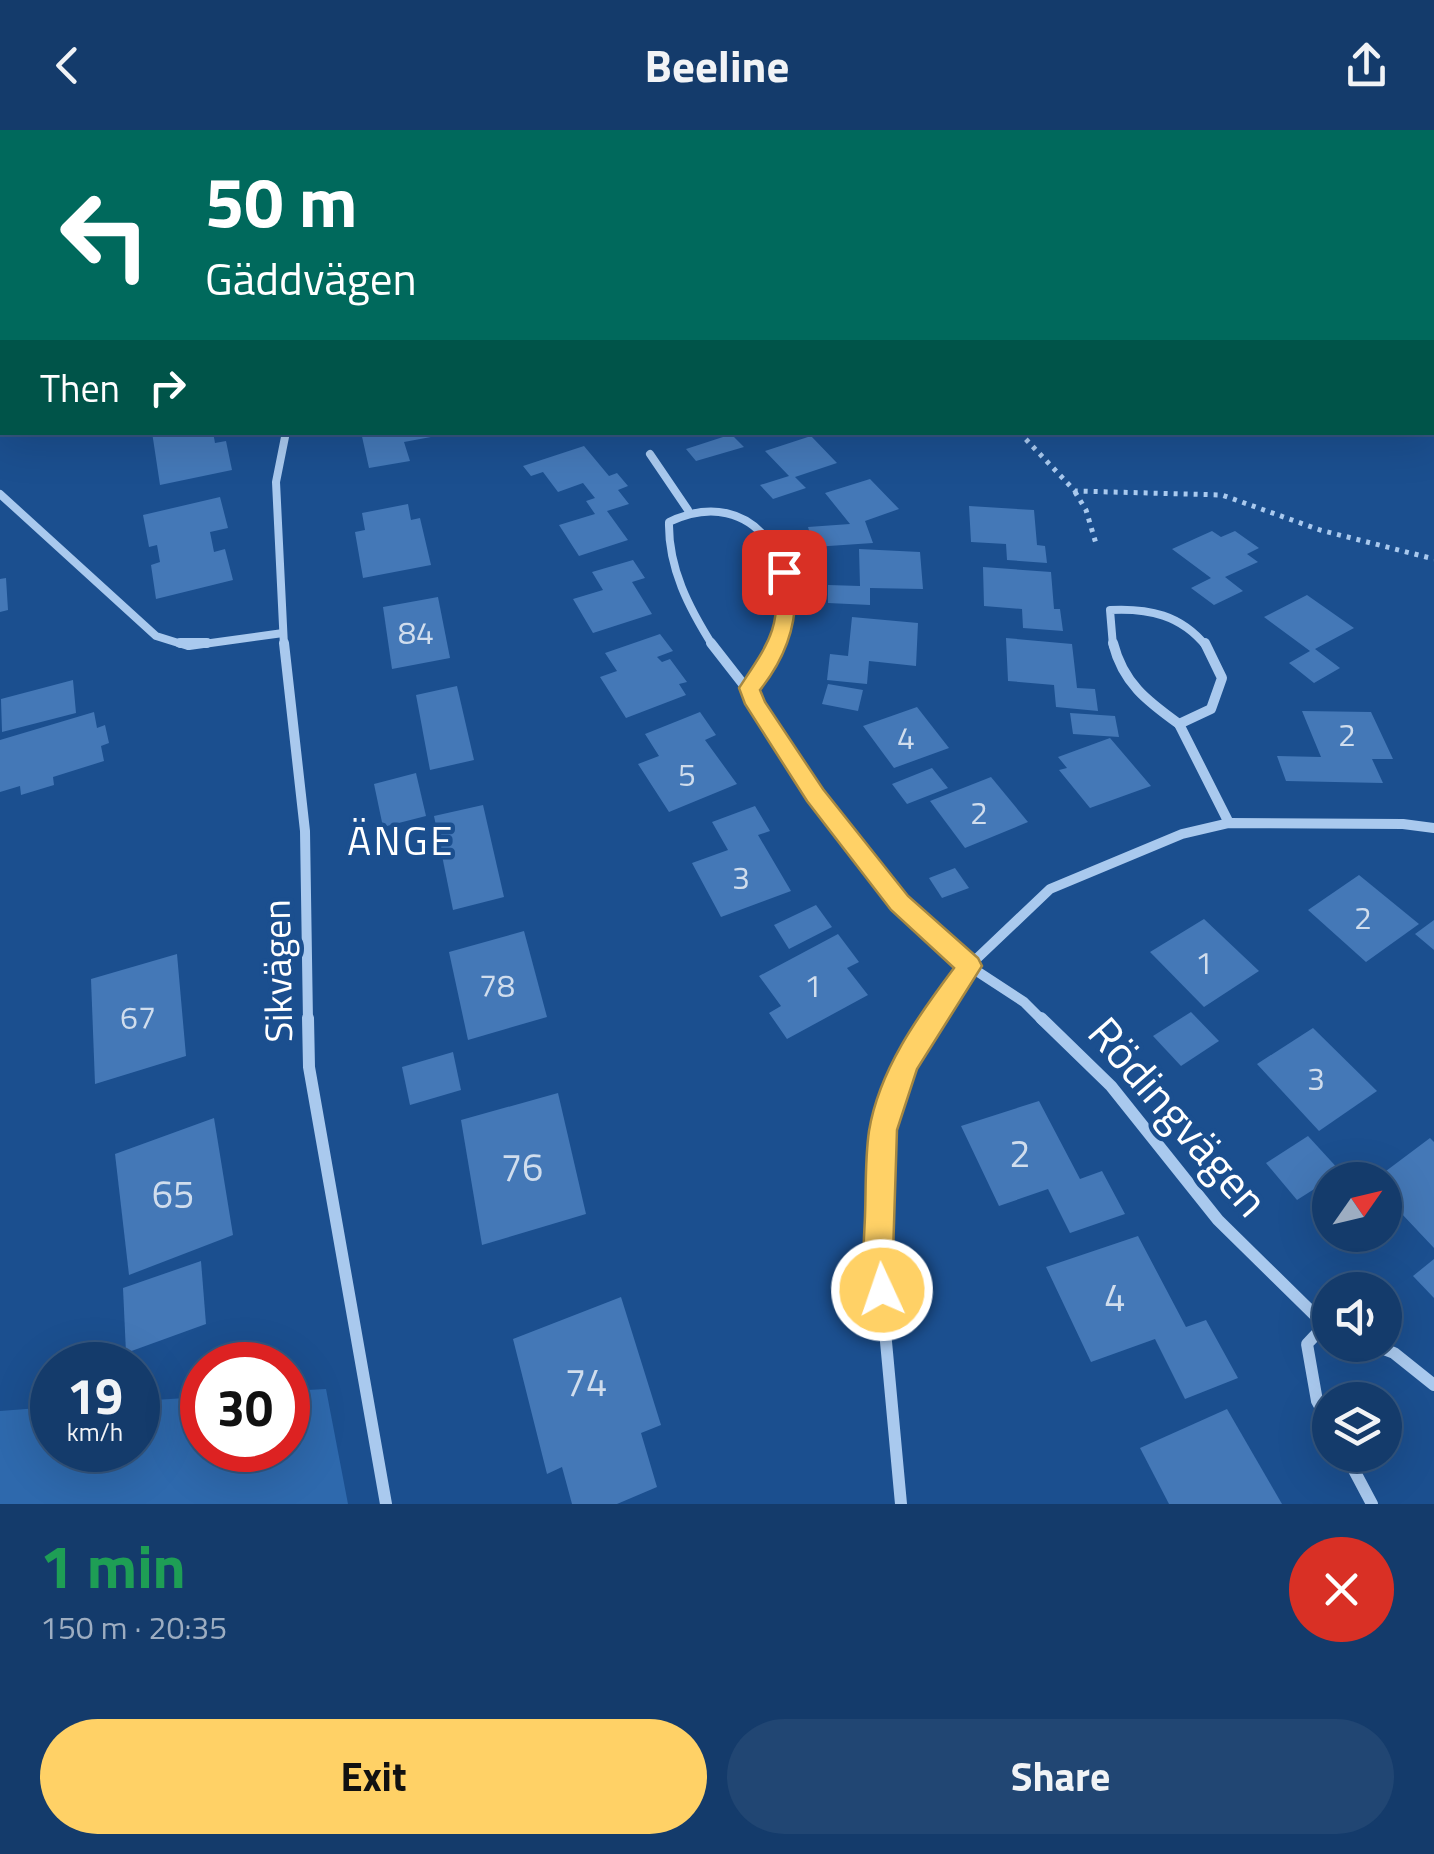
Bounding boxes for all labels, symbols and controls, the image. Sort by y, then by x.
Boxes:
text: Beeline [645,31,789,99]
icon: back [40,38,95,93]
icon: share [1339,38,1394,93]
text: 50 m [205,148,358,254]
icon: left [40,170,170,300]
text: Gäddvägen [205,244,417,312]
text: Then [40,359,120,417]
icon: right [140,360,195,415]
pin [742,530,827,615]
icon: arrive [757,545,812,600]
house number: 84 [398,608,434,656]
house number: 2 [1338,710,1356,758]
house number: 4 [897,713,915,761]
house number: 5 [678,750,696,798]
house number: 2 [970,788,988,836]
district label: ÄNGE [347,810,455,871]
house number: 3 [732,853,750,901]
house number: 2 [1354,893,1372,941]
street label: Sikvägen [247,899,307,1043]
house number: 1 [1195,938,1213,986]
house number: 78 [479,961,515,1009]
house number: 1 [804,961,822,1009]
house number: 67 [120,993,156,1041]
street label: Rödingvägen [1073,1001,1285,1231]
house number: 3 [1307,1054,1325,1102]
house number: 2 [1009,1124,1031,1182]
house number: 76 [501,1138,543,1196]
north arrow [1312,1162,1402,1252]
map controls [1312,1162,1402,1472]
house number: 65 [152,1165,194,1223]
position arrow [830,1238,934,1342]
house number: 4 [1104,1268,1126,1326]
button: sound [1312,1272,1402,1362]
speed limit sign: 30 [180,1342,310,1472]
house number: 74 [565,1353,607,1411]
text: 19 [67,1357,123,1433]
button: layers [1312,1382,1402,1472]
text: km/h [67,1413,123,1451]
text: 1 min [40,1520,186,1611]
button: close [1289,1537,1394,1642]
text: 150 m · 20:35 [40,1603,227,1651]
button: Exit [40,1719,707,1834]
button: Share [727,1719,1394,1834]

